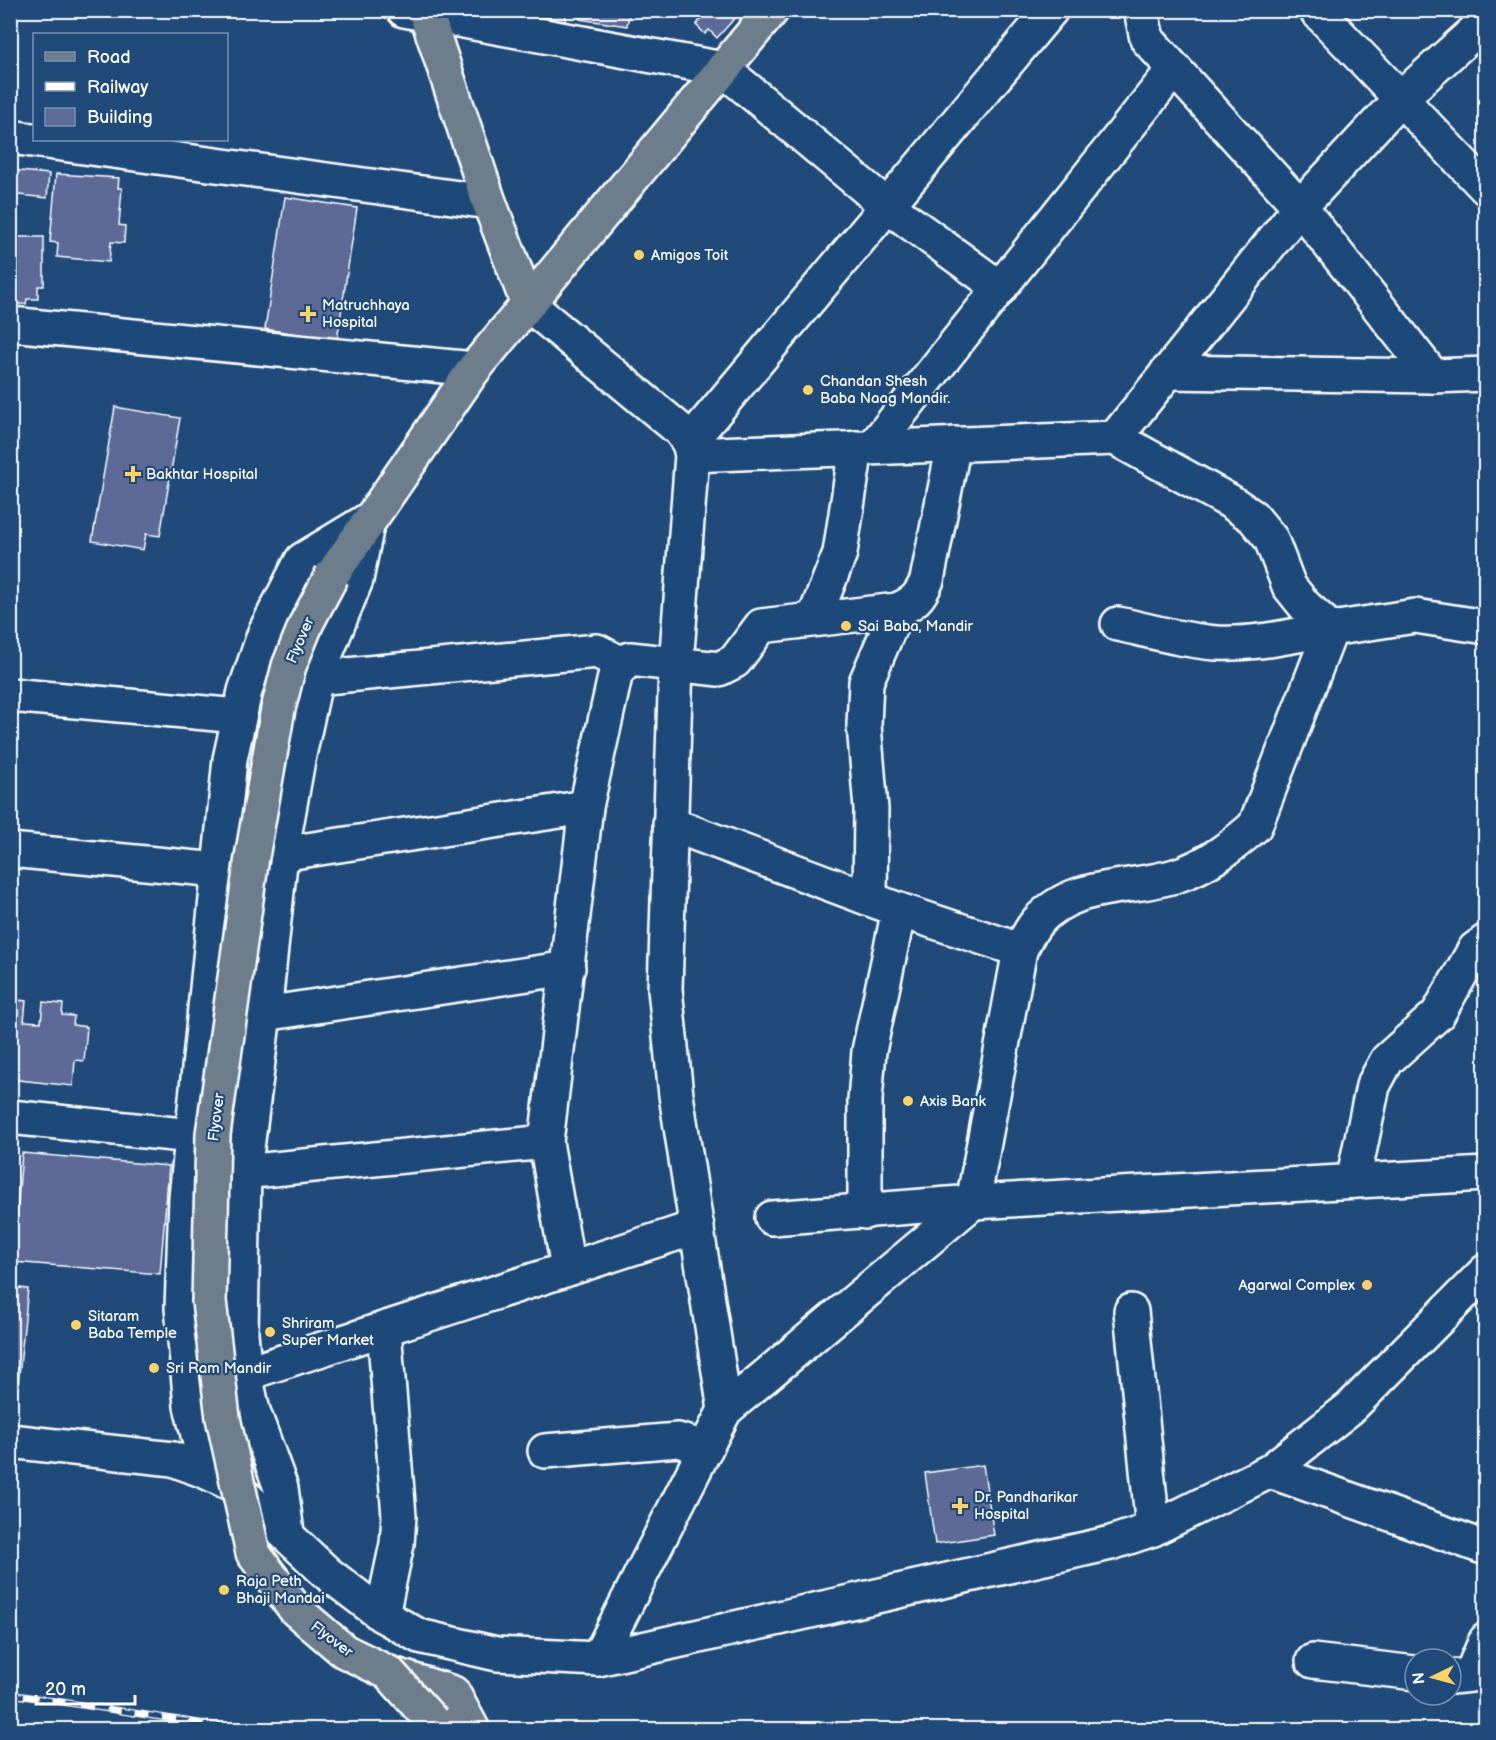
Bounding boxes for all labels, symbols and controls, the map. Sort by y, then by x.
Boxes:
legend [33,33,228,141]
text: Road [87,47,131,68]
text: Railway [87,77,149,98]
text: Building [87,107,153,128]
place label: Amigos Toit [651,246,729,265]
marker: Amigos Toit [632,248,646,262]
place label: Matruchhaya Hospital [322,296,410,332]
marker: Matruchhaya Hospital [299,305,317,323]
place label: Chandan Shesh Baba Naag Mandir. [820,372,950,408]
marker: Chandan Shesh Baba Naag Mandir. [801,383,815,397]
marker: Bakhtar Hospital [124,465,142,483]
place label: Bakhtar Hospital [146,465,258,484]
street label: Flyover [282,614,319,666]
place label: Sai Baba, Mandir [858,617,974,636]
marker: Sai Baba, Mandir [839,619,853,633]
street label: Flyover [204,1091,229,1142]
place label: Axis Bank [920,1092,986,1111]
marker: Axis Bank [901,1094,915,1108]
place label: Agarwal Complex [1238,1276,1355,1295]
marker: Agarwal Complex [1360,1278,1374,1292]
place label: Sitaram Baba Temple [88,1307,177,1343]
place label: Shriram Super Market [282,1314,374,1350]
marker: Sitaram Baba Temple [69,1318,83,1332]
marker: Shriram Super Market [263,1325,277,1339]
place label: Sri Ram Mandir [166,1359,272,1378]
marker: Sri Ram Mandir [147,1361,161,1375]
place label: Dr. Pandharikar Hospital [974,1488,1078,1524]
marker: Dr. Pandharikar Hospital [951,1497,969,1515]
place label: Raja Peth Bhaji Mandai [236,1572,325,1608]
marker: Raja Peth Bhaji Mandai [217,1583,231,1597]
street label: Flyover [307,1617,357,1662]
north arrow [1403,1647,1463,1707]
scale bar [36,1668,135,1706]
text: N [1410,1671,1430,1685]
text: 20 m [45,1679,86,1700]

